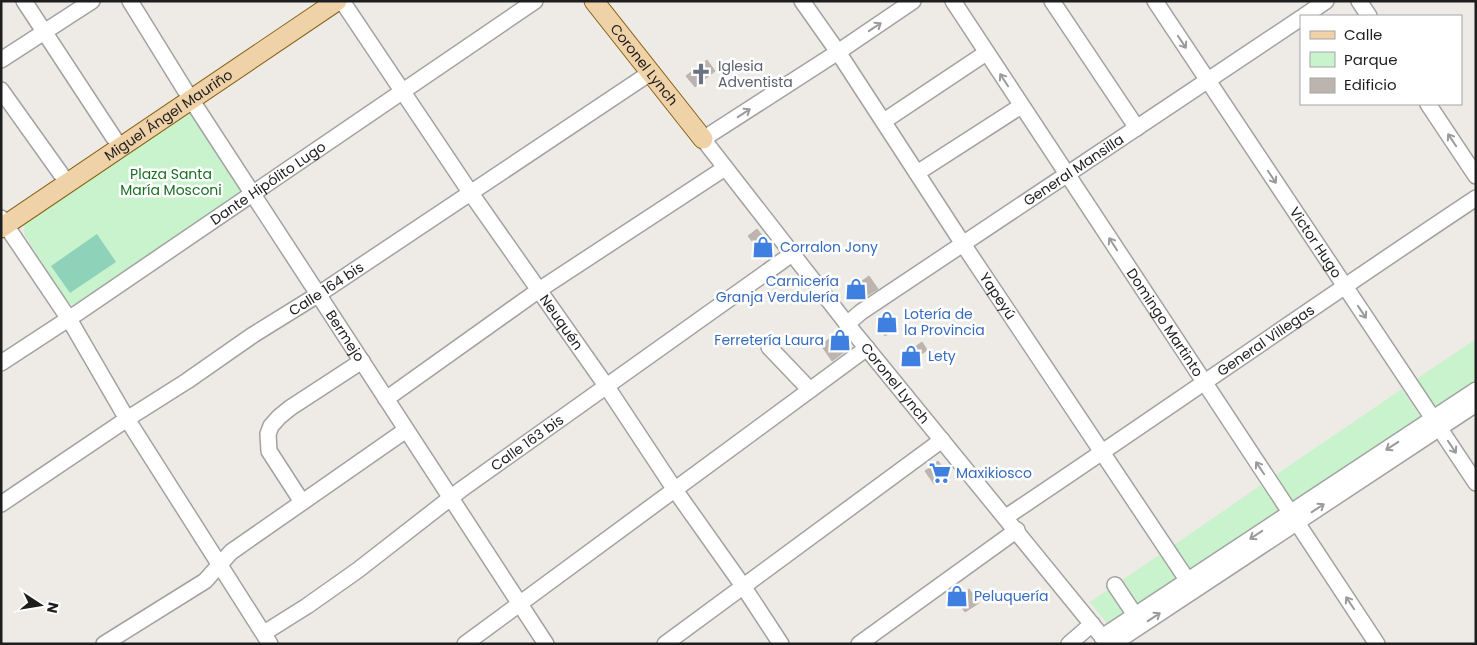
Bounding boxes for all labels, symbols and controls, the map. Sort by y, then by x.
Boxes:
legend [1300,15,1462,105]
street label: Coronel Lynch [606,19,683,110]
one-way arrow [868,22,882,32]
text: Calle [1344,24,1382,45]
one-way arrow [1177,34,1187,48]
text: Parque [1344,49,1397,70]
place label: Iglesia Adventista [718,56,793,92]
church icon: Iglesia Adventista [688,61,714,87]
street label: Miguel Ángel Mauriño [100,64,236,165]
one-way arrow [999,73,1009,87]
text: Edificio [1344,74,1397,95]
one-way arrow [737,107,751,117]
street label: General Mansilla [1019,129,1128,211]
one-way arrow [1447,133,1457,147]
street label: Dante Hipólito Lugo [206,137,330,230]
park label: Plaza Santa María Mosconi [120,164,222,200]
one-way arrow [1267,169,1277,183]
street label: Victor Hugo [1285,203,1347,282]
shop icon: Corralon Jony [750,234,776,260]
place label: Corralon Jony [780,237,878,257]
one-way arrow [1108,238,1118,252]
street label: Calle 164 bis [285,257,368,320]
street label: Domingo Martinto [1122,264,1208,381]
street label: Yapeyú [975,268,1021,323]
place label: Carnicería Granja Verdulería [716,271,839,307]
shop icon: Carnicería Granja Verdulería [843,276,869,302]
street label: Neuquén [535,290,588,354]
street label: General Villegas [1213,300,1318,381]
place label: Lotería de la Provincia [904,304,985,340]
one-way arrow [1357,305,1367,319]
street label: Bermejo [321,306,369,366]
shop icon: Lotería de la Provincia [874,309,900,335]
shop icon: Ferretería Laura [827,327,853,353]
place label: Ferretería Laura [714,330,824,350]
street label: Coronel Lynch [856,338,934,428]
shop icon: Lety [898,343,924,369]
place label: Lety [928,346,956,366]
street label: Calle 163 bis [487,410,568,475]
one-way arrow [1447,440,1457,454]
one-way arrow [1385,442,1399,452]
supermarket icon: Maxikiosco [927,460,953,486]
one-way arrow [1255,461,1265,475]
place label: Maxikiosco [956,463,1032,483]
one-way arrow [1311,503,1325,513]
one-way arrow [1249,531,1263,541]
north arrow [15,580,65,630]
shop icon: Peluquería [944,583,970,609]
place label: Peluquería [974,586,1048,606]
one-way arrow [1345,596,1355,610]
text: N [42,600,64,615]
one-way arrow [1146,612,1160,622]

